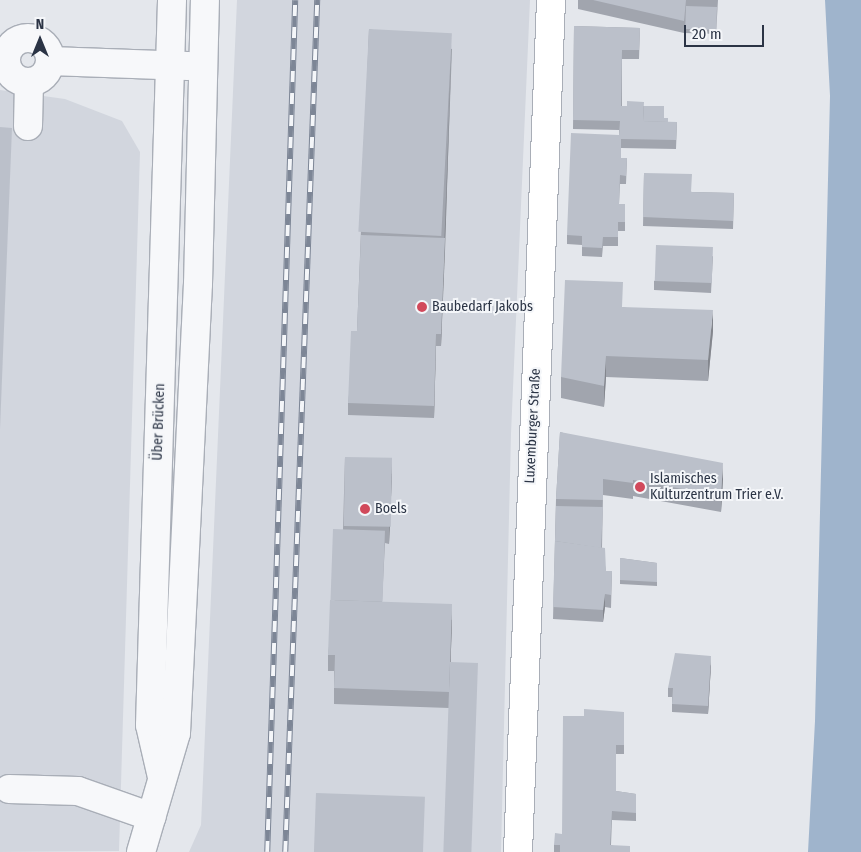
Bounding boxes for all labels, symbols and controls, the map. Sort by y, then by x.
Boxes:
north arrow [15,15,65,65]
scale bar [686,15,766,47]
text: N [36,16,44,33]
text: 20 m [692,25,722,43]
place label: Baubedarf Jakobs [432,299,533,315]
marker: Baubedarf Jakobs [416,301,428,313]
street label: Luxemburger Straße [522,368,544,484]
street label: Über Brücken [149,383,169,461]
place label: Islamisches Kulturzentrum Trier e.V. [650,471,784,504]
marker: Islamisches Kulturzentrum Trier e.V. [634,481,646,493]
place label: Boels [375,501,407,517]
marker: Boels [359,503,371,515]

